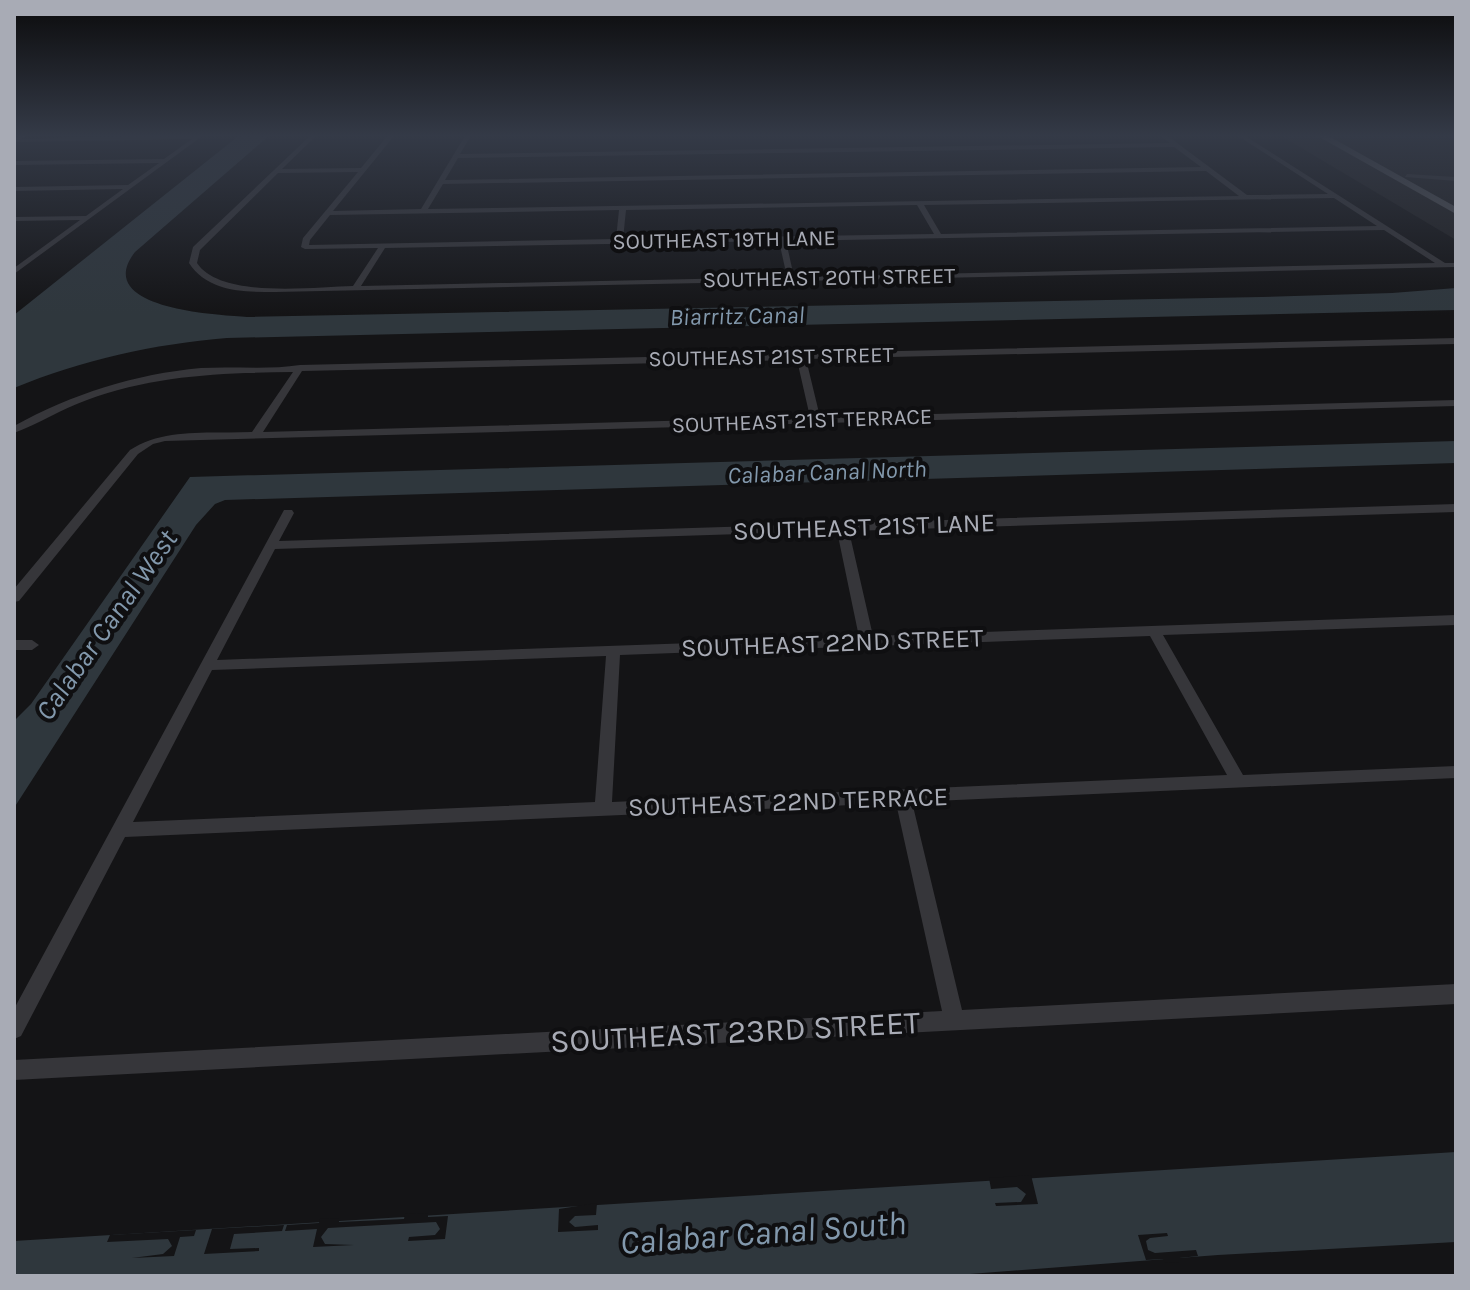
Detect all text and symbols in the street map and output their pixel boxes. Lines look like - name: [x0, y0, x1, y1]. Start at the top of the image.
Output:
- street label: SOUTHEAST 19TH LANE: [612, 225, 836, 255]
- street label: SOUTHEAST 20TH STREET: [703, 263, 955, 293]
- water label: Biarritz Canal: [669, 301, 805, 331]
- street label: SOUTHEAST 21ST STREET: [648, 342, 894, 372]
- street label: SOUTHEAST 21ST TERRACE: [671, 403, 933, 439]
- water label: Calabar Canal North: [727, 455, 927, 489]
- street label: SOUTHEAST 21ST LANE: [732, 507, 996, 547]
- water label: Calabar Canal West: [28, 523, 184, 726]
- street label: SOUTHEAST 22ND STREET: [680, 622, 984, 664]
- street label: SOUTHEAST 22ND TERRACE: [627, 781, 949, 823]
- street label: SOUTHEAST 23RD STREET: [549, 1004, 921, 1060]
- water label: Calabar Canal South: [619, 1203, 907, 1263]

